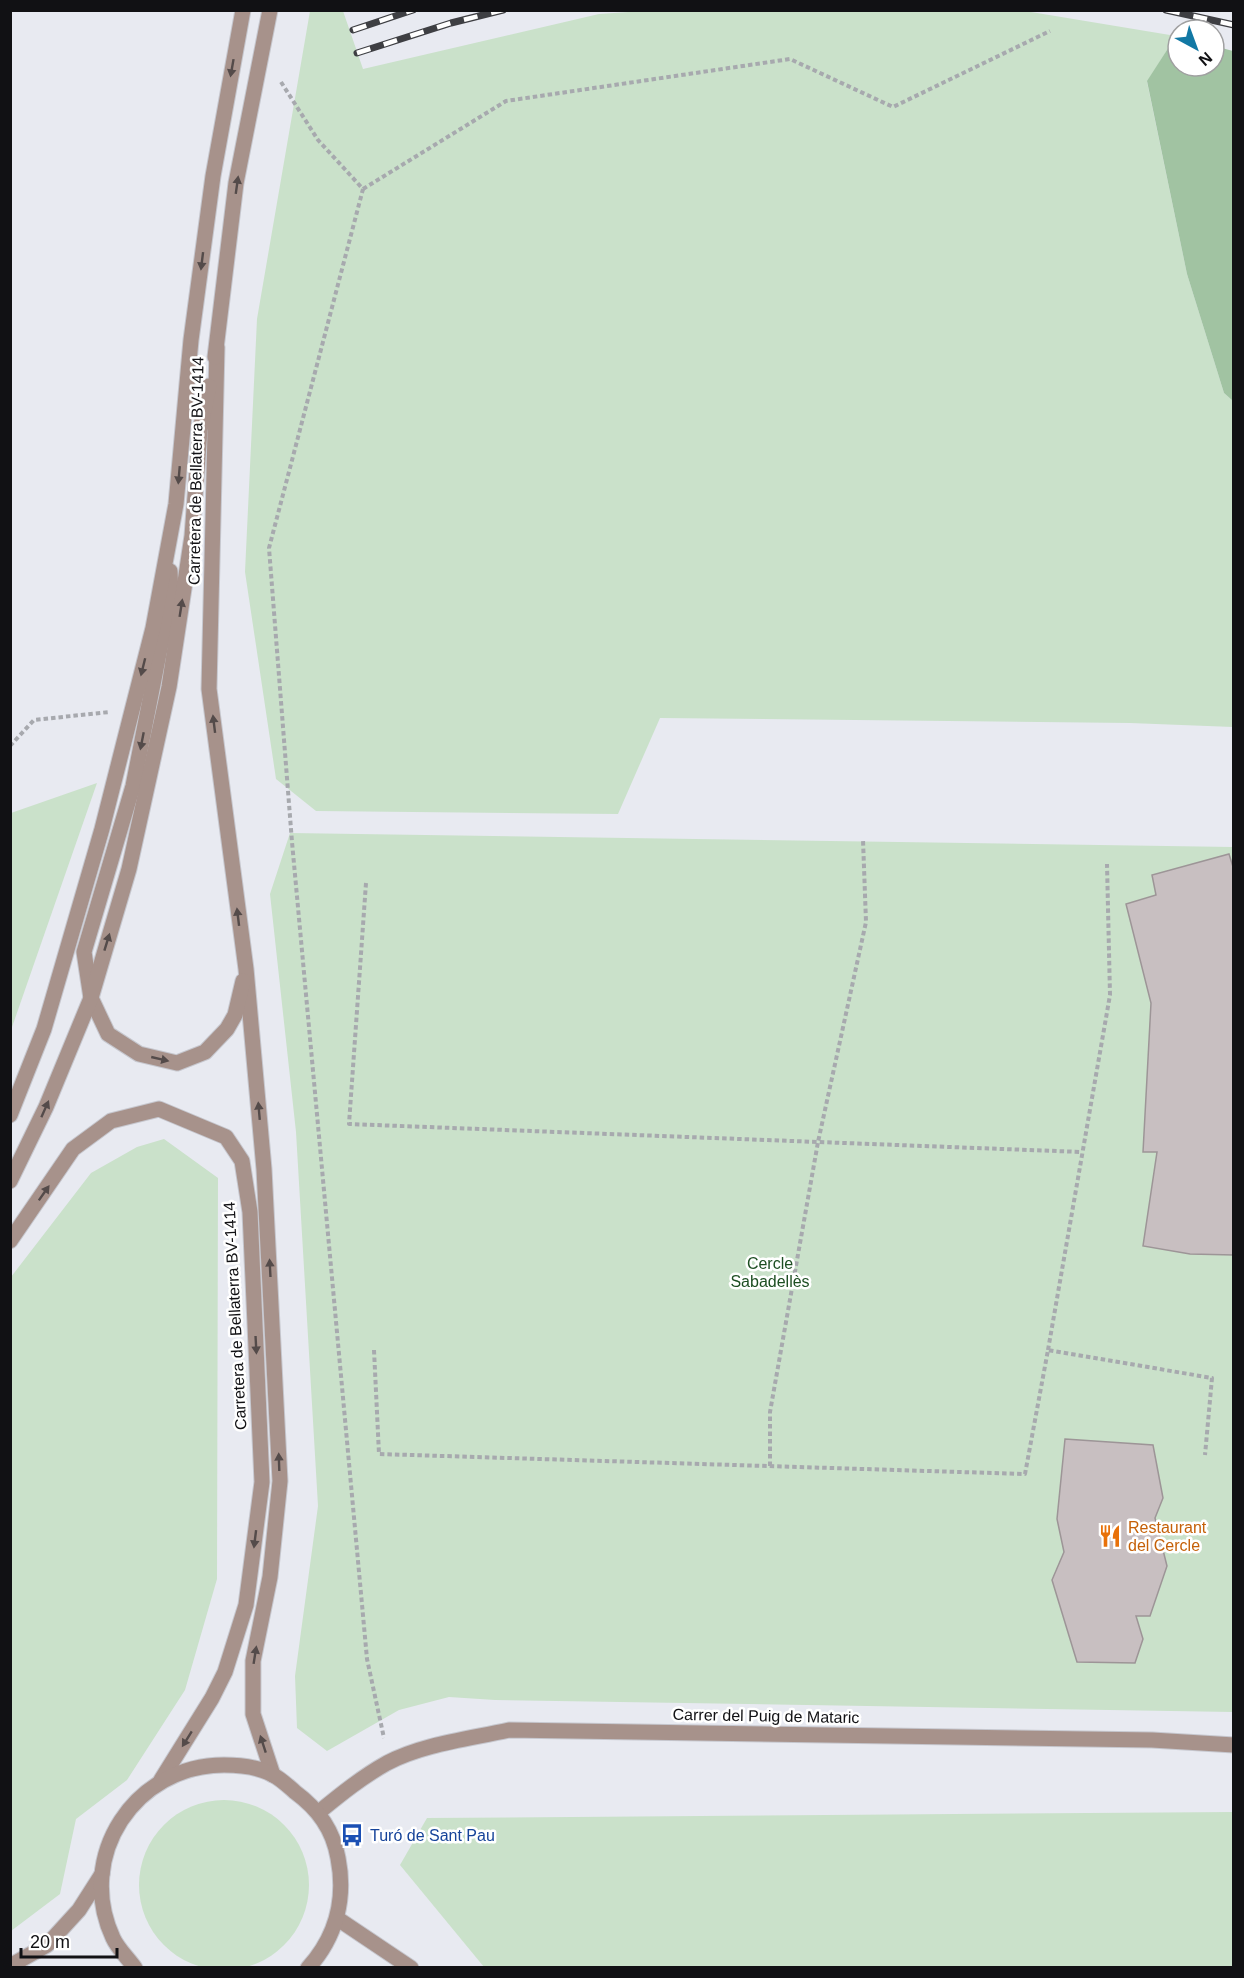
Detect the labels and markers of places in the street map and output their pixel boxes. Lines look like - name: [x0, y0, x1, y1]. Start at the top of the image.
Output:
- place label: Restaurant del Cercle: [1128, 1519, 1207, 1554]
- restaurant icon: Restaurant del Cercle: [1097, 1523, 1123, 1549]
- bus stop icon: Turó de Sant Pau: [339, 1822, 365, 1848]
- place label: Turó de Sant Pau: [370, 1827, 495, 1844]

